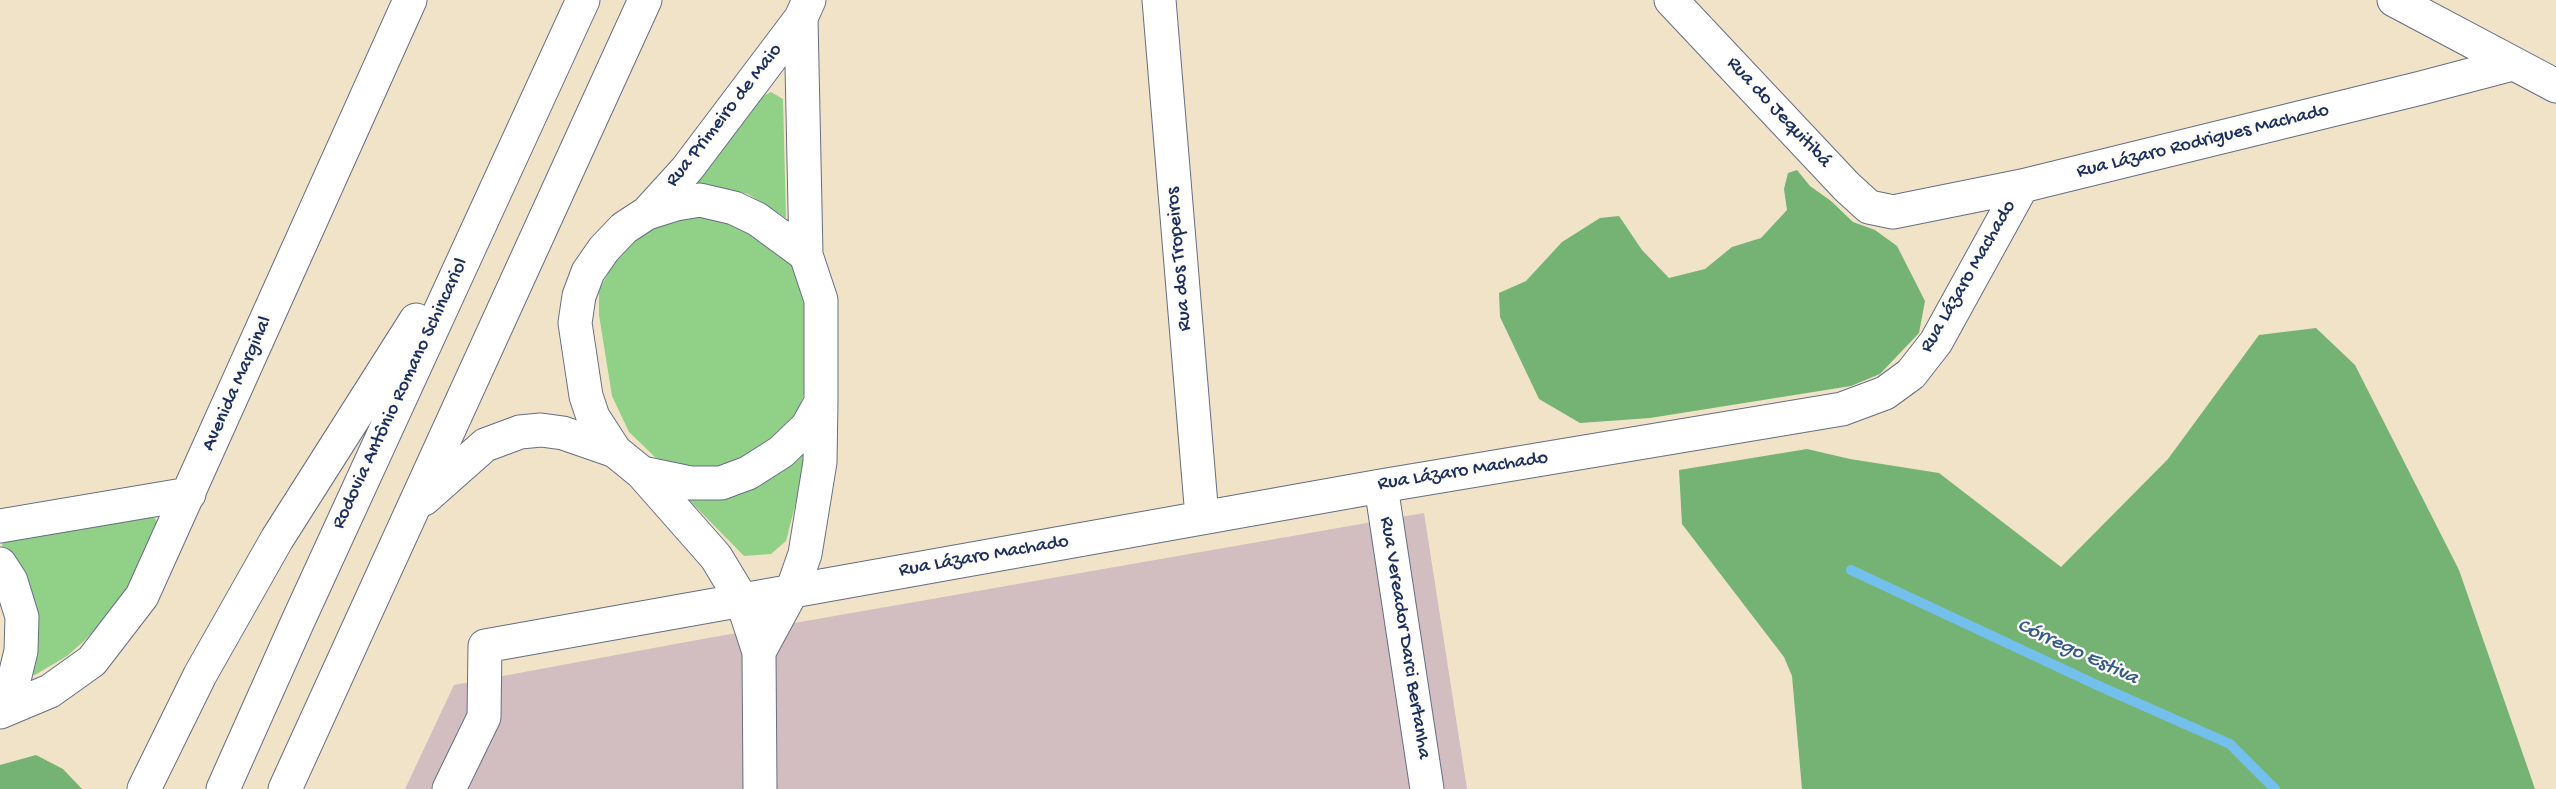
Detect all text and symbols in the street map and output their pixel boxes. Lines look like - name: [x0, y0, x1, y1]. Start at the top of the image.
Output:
- street label: Rua Primeiro de Maio: [661, 39, 789, 193]
- street label: Rua do Jequitibá: [1720, 52, 1836, 174]
- street label: Rua Lázaro Rodrigues Machado: [2074, 99, 2332, 185]
- street label: Rua dos Tropeiros: [1162, 186, 1198, 332]
- street label: Rua Lázaro Machado: [1916, 197, 2022, 357]
- street label: Rodovia Antônio Romano Schincariol: [328, 255, 474, 533]
- street label: Avenida Marginal: [198, 313, 278, 455]
- street label: Rua Lázaro Machado: [1376, 447, 1550, 497]
- street label: Rua Vereador Darci Bertanha: [1373, 515, 1435, 761]
- street label: Rua Lázaro Machado: [897, 530, 1071, 584]
- water label: Córrego Estiva: [2012, 614, 2142, 692]

